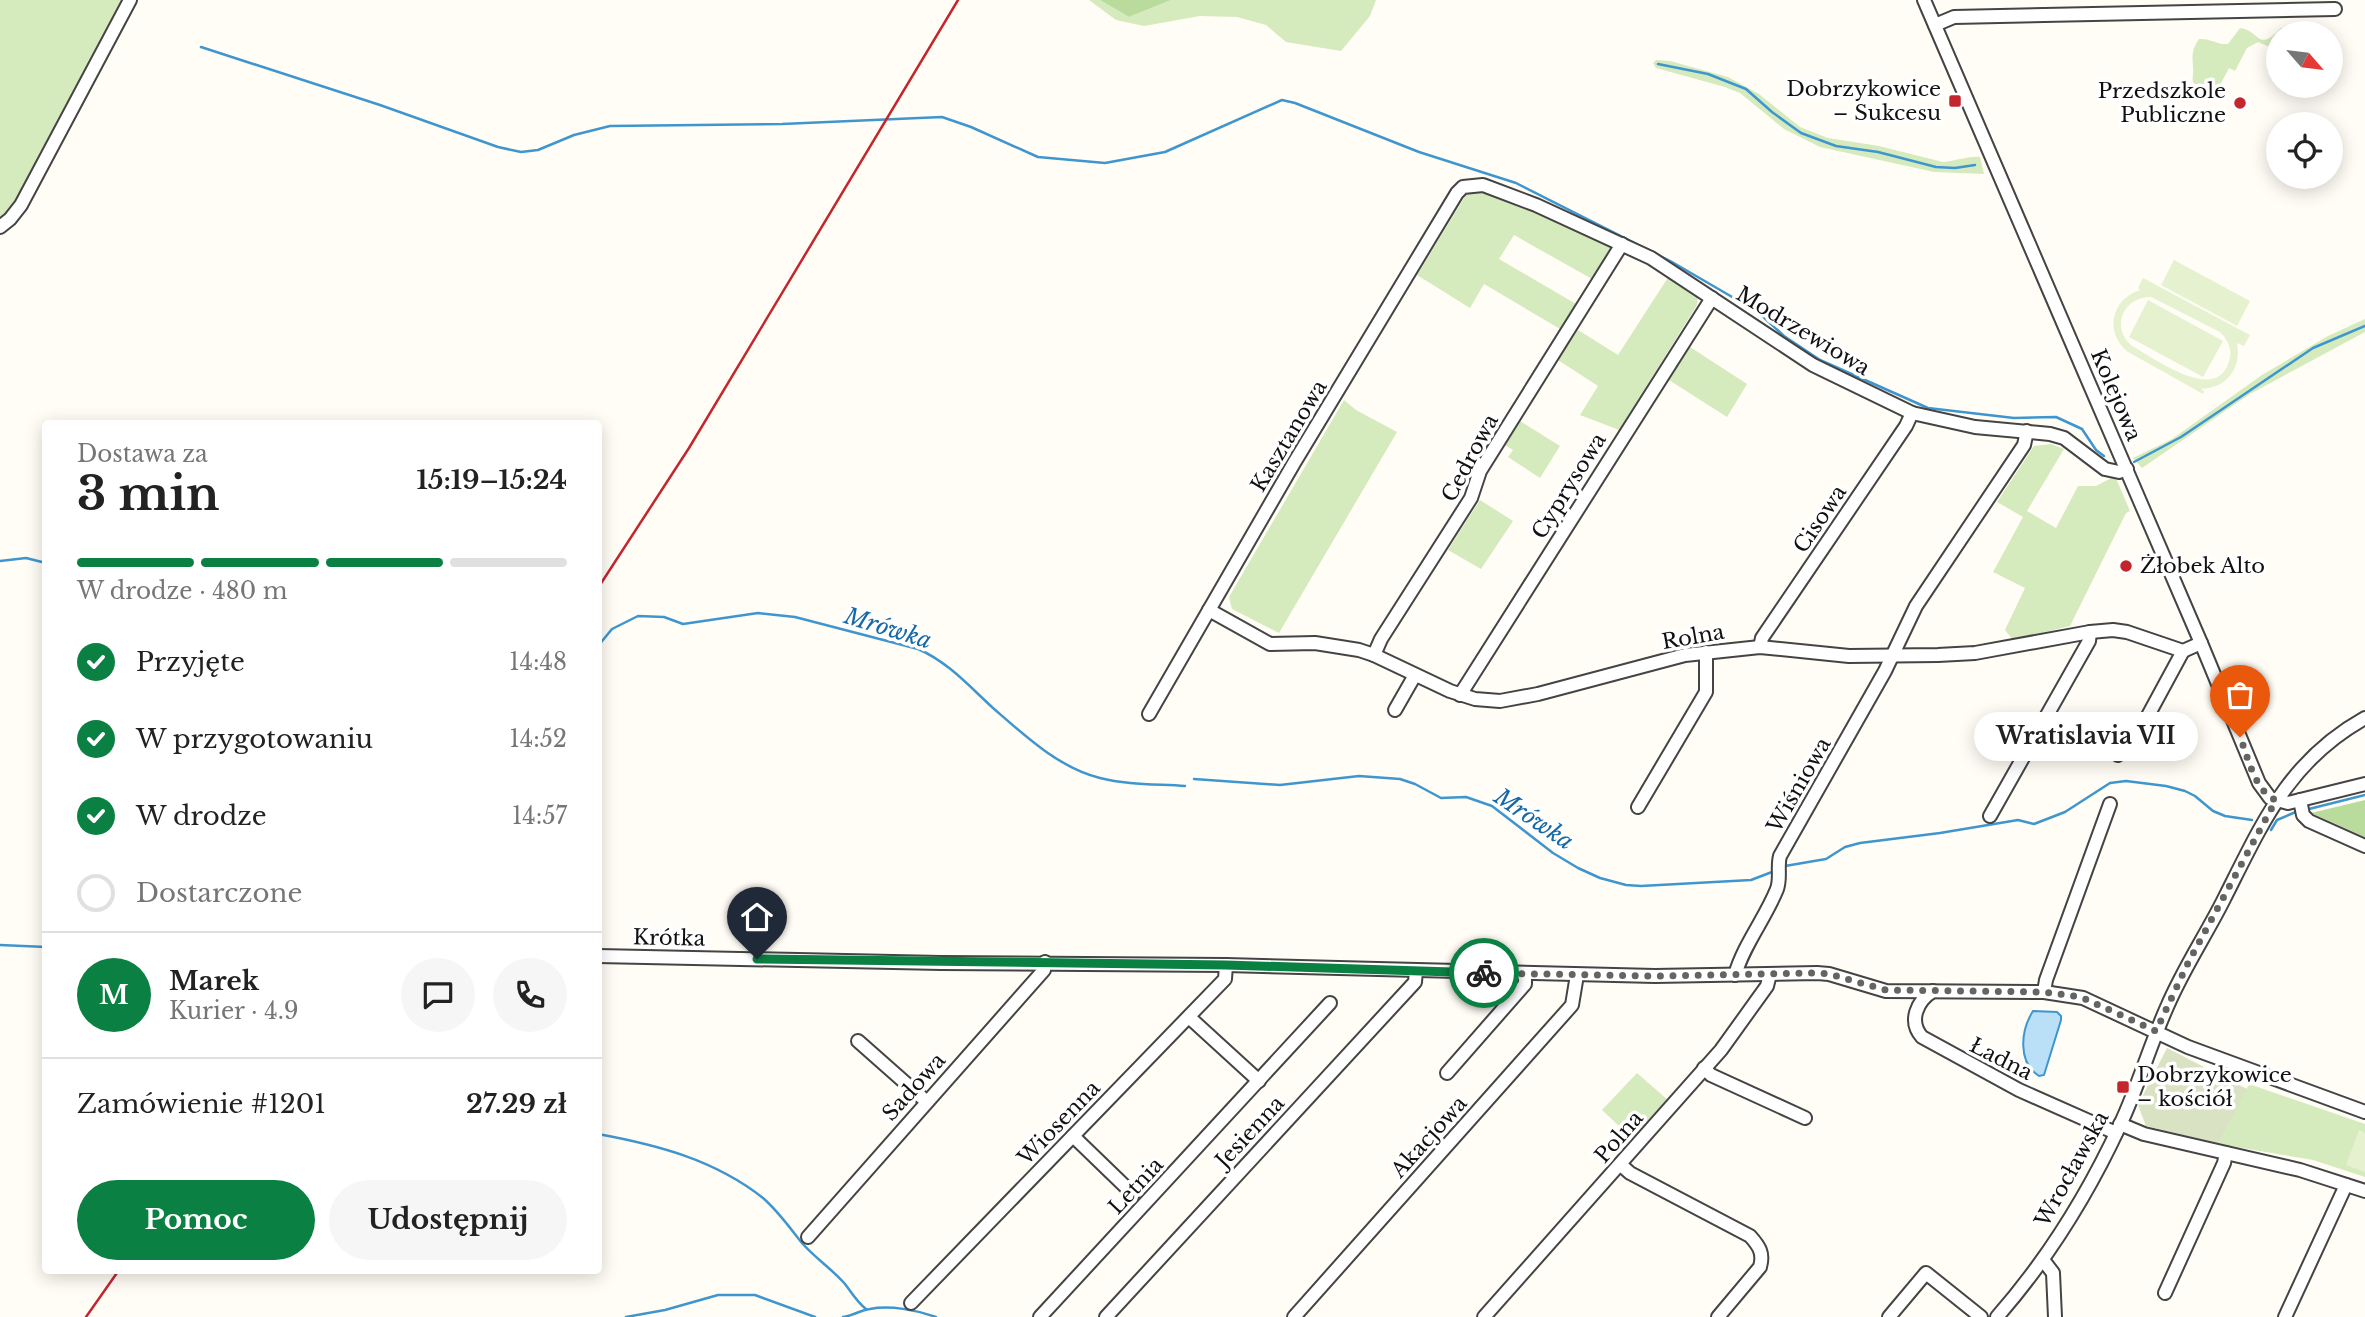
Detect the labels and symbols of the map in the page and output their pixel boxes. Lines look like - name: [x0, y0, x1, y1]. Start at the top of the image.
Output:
- north arrow: [2266, 21, 2343, 98]
- place label: Dobrzykowice – Sukcesu: [1786, 76, 1941, 126]
- place label: Przedszkole Publiczne: [2098, 78, 2226, 128]
- marker: Dobrzykowice – Sukcesu: [1947, 93, 1963, 109]
- marker: Przedszkole Publiczne: [2232, 95, 2248, 111]
- street label: Modrzewiowa: [1731, 281, 1875, 381]
- street label: Kolejowa: [2085, 345, 2147, 445]
- street label: Kasztanowa: [1245, 375, 1333, 497]
- street label: Cedrowa: [1436, 409, 1504, 506]
- street label: Cyprysowa: [1526, 428, 1612, 544]
- street label: Cisowa: [1788, 480, 1852, 558]
- place label: Żłobek Alto: [2140, 553, 2265, 579]
- marker: Żłobek Alto: [2118, 558, 2134, 574]
- water label: Mrówka: [840, 601, 935, 654]
- street label: Rolna: [1660, 619, 1727, 655]
- pin: [2210, 665, 2270, 737]
- callout: Wratislavia VII: [1974, 712, 2198, 762]
- street label: Wiśniowa: [1761, 733, 1837, 838]
- water label: Mrówka: [1488, 782, 1579, 856]
- pin: [727, 887, 787, 959]
- street label: Krótka: [633, 924, 706, 952]
- courier: [1449, 938, 1519, 1008]
- street label: Ładna: [1965, 1032, 2037, 1086]
- street label: Sadowa: [877, 1048, 951, 1126]
- place label: Dobrzykowice – kościół: [2137, 1062, 2292, 1112]
- street label: Wiosenna: [1012, 1075, 1106, 1171]
- marker: Dobrzykowice – kościół: [2115, 1079, 2131, 1095]
- street label: Jesienna: [1208, 1090, 1290, 1176]
- street label: Akacjowa: [1385, 1090, 1473, 1184]
- street label: Polna: [1589, 1105, 1649, 1168]
- street label: Wrocławska: [2029, 1106, 2115, 1232]
- street label: Letnia: [1103, 1152, 1169, 1220]

